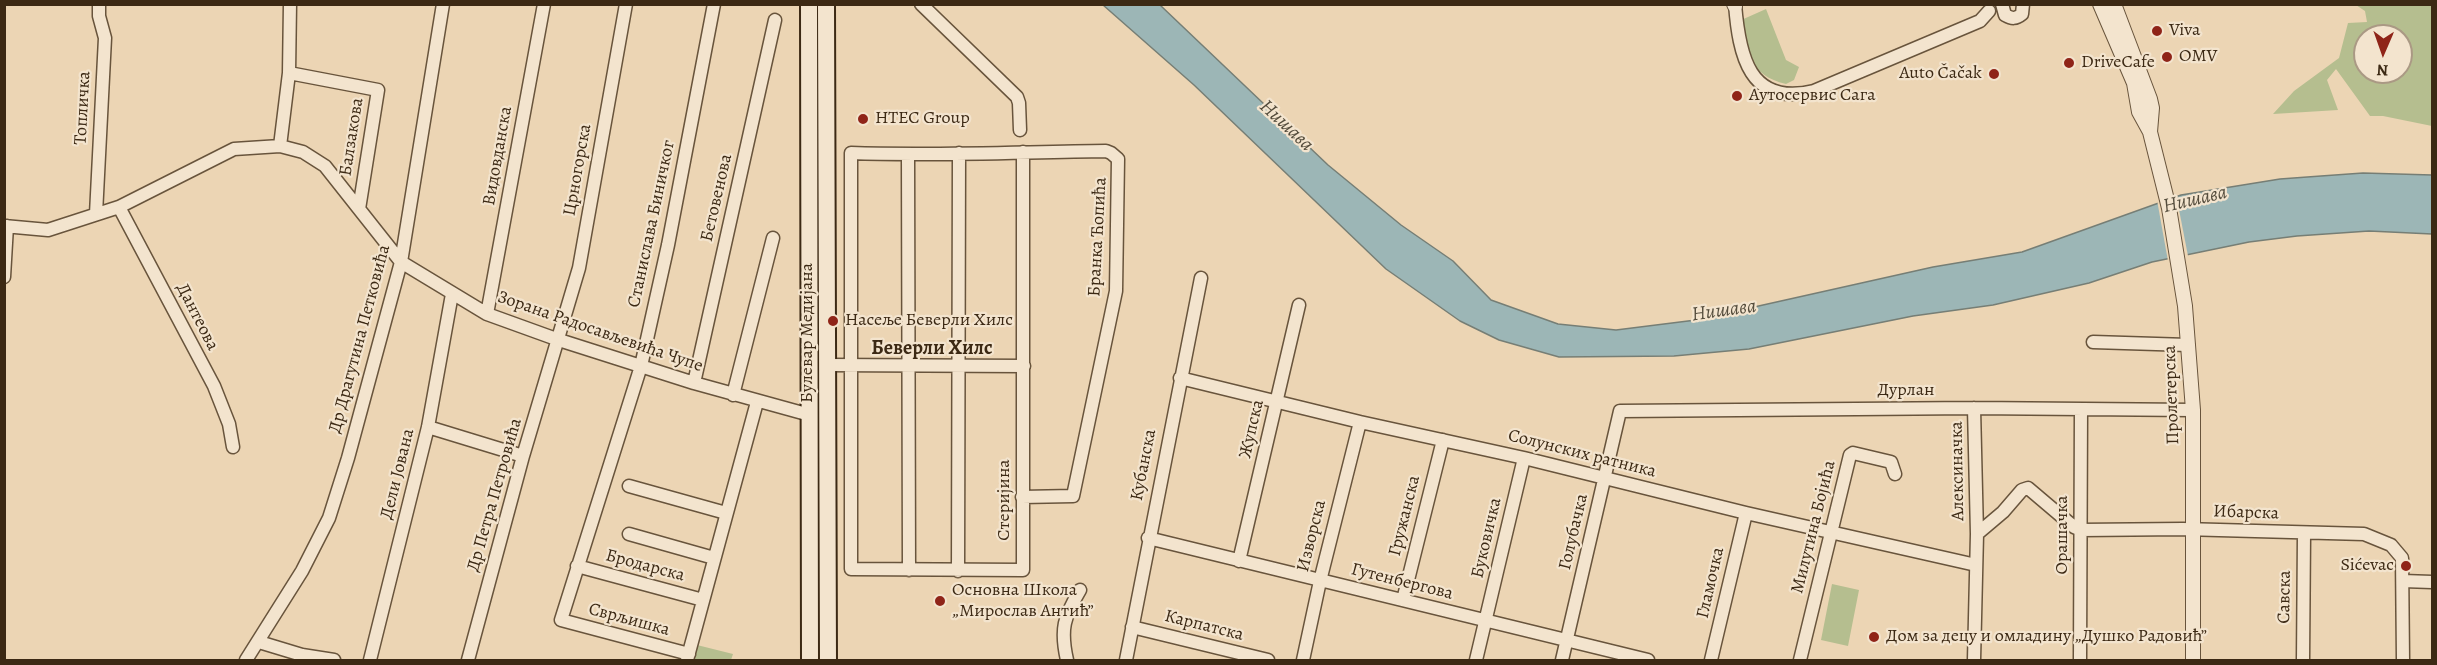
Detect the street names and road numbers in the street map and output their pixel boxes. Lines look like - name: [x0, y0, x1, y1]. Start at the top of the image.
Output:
- street label: Топличка: [70, 71, 96, 145]
- street label: Балзакова: [335, 96, 369, 178]
- street label: Видовданска: [479, 105, 517, 207]
- street label: Црногорска: [559, 122, 597, 218]
- street label: Станислава Биничког: [624, 138, 680, 310]
- street label: Бетовенова: [696, 152, 738, 244]
- street label: Бранка Ћопића: [1084, 177, 1112, 297]
- street label: Др Драгутина Петковића: [324, 242, 396, 436]
- street label: Булевар Медијана: [797, 263, 819, 403]
- street label: Дантеова: [171, 280, 223, 354]
- street label: Зорана Радосављевића Чупе: [494, 287, 706, 377]
- street label: Пролетерска: [2159, 345, 2185, 445]
- street label: Дурлан: [1878, 380, 1934, 402]
- street label: Жупска: [1235, 398, 1269, 460]
- street label: Др Петра Петровића: [463, 416, 527, 574]
- street label: Алексиначка: [1946, 421, 1970, 521]
- street label: Солунских ратника: [1506, 425, 1658, 483]
- street label: Дели Јована: [376, 426, 420, 522]
- street label: Кубанска: [1126, 427, 1162, 503]
- street label: Милутина Бојића: [1787, 458, 1841, 596]
- street label: Стеријина: [994, 459, 1016, 541]
- street label: Гружанска: [1385, 473, 1425, 559]
- street label: Голубачка: [1555, 492, 1593, 572]
- street label: Орашачка: [2052, 495, 2074, 575]
- street label: Буковичка: [1467, 496, 1507, 580]
- street label: Изворска: [1293, 498, 1331, 574]
- street label: Ибарска: [2213, 501, 2279, 525]
- street label: Бродарска: [603, 545, 687, 587]
- street label: Гламочка: [1692, 545, 1730, 621]
- street label: Гутенбергова: [1349, 559, 1455, 605]
- street label: Савска: [2274, 570, 2296, 624]
- street label: Сврљишка: [586, 599, 672, 641]
- street label: Карпатска: [1162, 606, 1246, 646]

